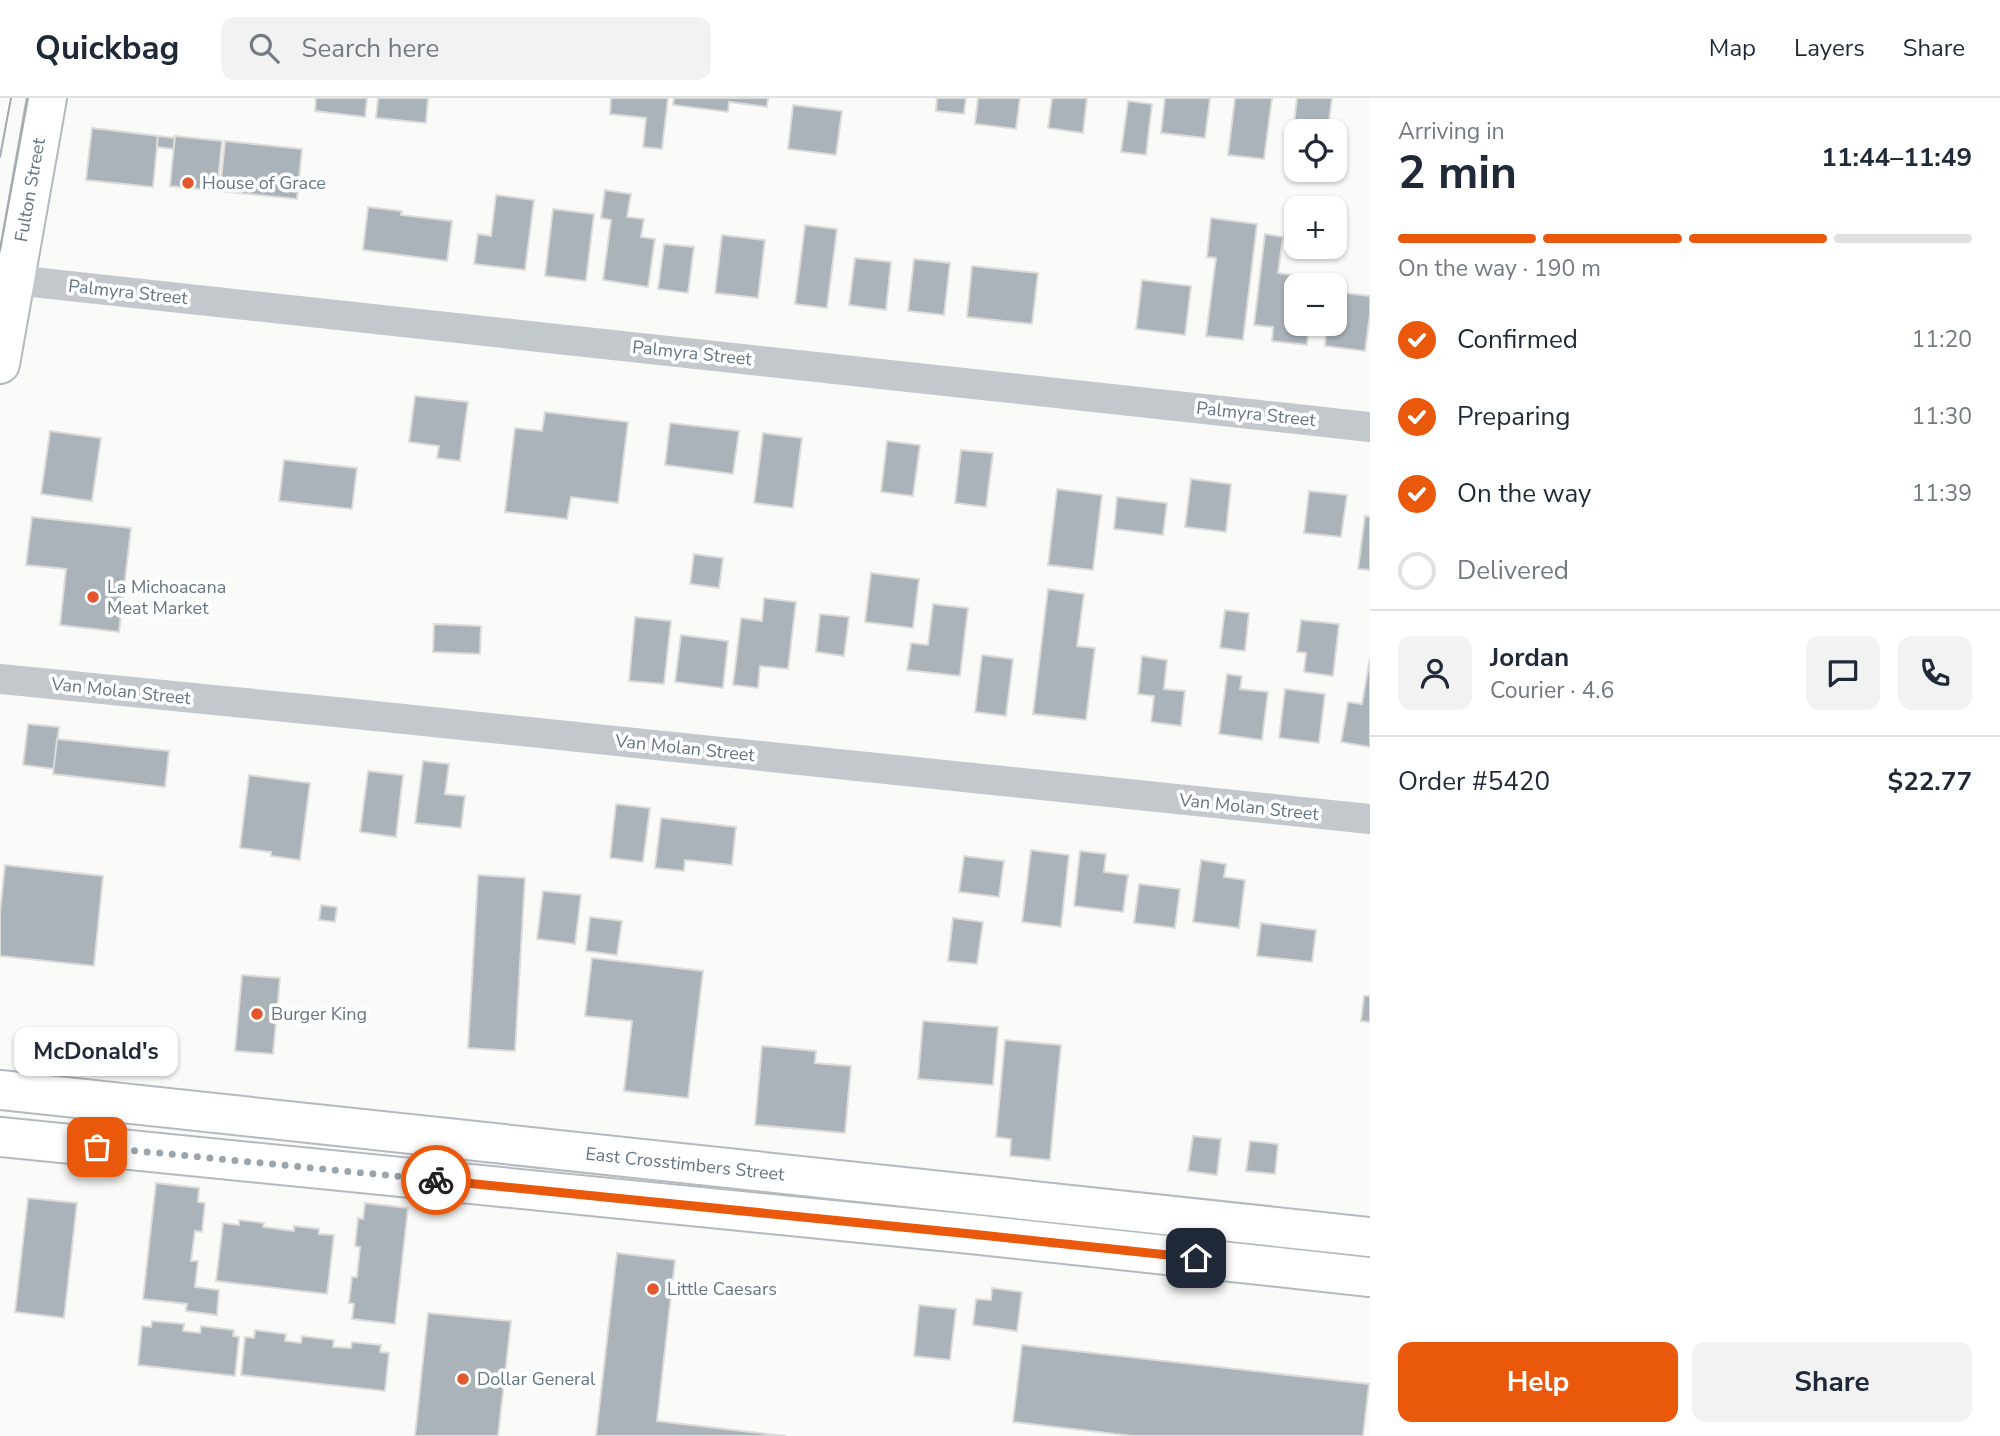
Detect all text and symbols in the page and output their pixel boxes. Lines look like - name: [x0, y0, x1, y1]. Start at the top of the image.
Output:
- search box: [221, 17, 711, 80]
- text: Quickbag: [35, 26, 179, 71]
- icon: search: [245, 29, 283, 67]
- text: Search here: [301, 31, 439, 66]
- text: Map: [1709, 32, 1756, 64]
- text: Layers: [1794, 32, 1865, 64]
- text: Share: [1903, 32, 1965, 64]
- text: Arriving in: [1398, 116, 1505, 147]
- map controls: [1284, 119, 1347, 336]
- button: locate: [1284, 119, 1347, 182]
- street label: Fulton Street: [9, 135, 51, 244]
- text: 11:44–11:49: [1821, 140, 1972, 175]
- text: 2 min: [1398, 141, 1517, 204]
- place label: House of Grace: [202, 171, 326, 195]
- marker: House of Grace: [180, 175, 196, 191]
- button: +: [1284, 196, 1347, 259]
- text: On the way · 190 m: [1398, 253, 1601, 284]
- button: −: [1284, 273, 1347, 336]
- street label: Palmyra Street: [67, 274, 190, 310]
- icon: check: [1398, 321, 1436, 359]
- text: Confirmed: [1457, 322, 1578, 357]
- text: 11:20: [1912, 324, 1972, 355]
- street label: Palmyra Street: [631, 335, 754, 371]
- street label: Palmyra Street: [1195, 396, 1318, 432]
- icon: check: [1398, 398, 1436, 436]
- text: Preparing: [1457, 399, 1570, 434]
- text: 11:30: [1912, 401, 1972, 432]
- icon: check: [1398, 475, 1436, 513]
- text: On the way: [1457, 476, 1591, 511]
- text: 11:39: [1912, 478, 1972, 509]
- text: Delivered: [1457, 553, 1569, 588]
- place label: La Michoacana Meat Market: [107, 575, 226, 620]
- marker: La Michoacana Meat Market: [85, 589, 101, 605]
- button: person: [1398, 636, 1472, 710]
- button: chat: [1806, 636, 1880, 710]
- button: phone: [1898, 636, 1972, 710]
- text: Jordan: [1490, 640, 1569, 675]
- street label: Van Molan Street: [49, 672, 193, 710]
- text: Courier · 4.6: [1490, 675, 1614, 706]
- street label: Van Molan Street: [613, 729, 757, 767]
- text: Order #5420: [1398, 764, 1550, 799]
- text: $22.77: [1888, 764, 1972, 799]
- street label: Van Molan Street: [1177, 788, 1321, 826]
- place label: Burger King: [271, 1002, 367, 1026]
- marker: Burger King: [249, 1006, 265, 1022]
- callout: McDonald's: [15, 1028, 179, 1077]
- text: McDonald's: [33, 1036, 159, 1067]
- pin: [67, 1117, 127, 1177]
- icon: bag: [78, 1128, 116, 1166]
- street label: East Crosstimbers Street: [584, 1142, 786, 1186]
- courier: [401, 1145, 471, 1215]
- icon: bike: [417, 1161, 455, 1199]
- pin: [1166, 1228, 1226, 1288]
- icon: home: [1177, 1239, 1215, 1277]
- place label: Little Caesars: [667, 1277, 777, 1301]
- marker: Little Caesars: [645, 1281, 661, 1297]
- button: Help: [1398, 1342, 1678, 1422]
- button: Share: [1692, 1342, 1972, 1422]
- place label: Dollar General: [477, 1367, 596, 1391]
- marker: Dollar General: [455, 1371, 471, 1387]

